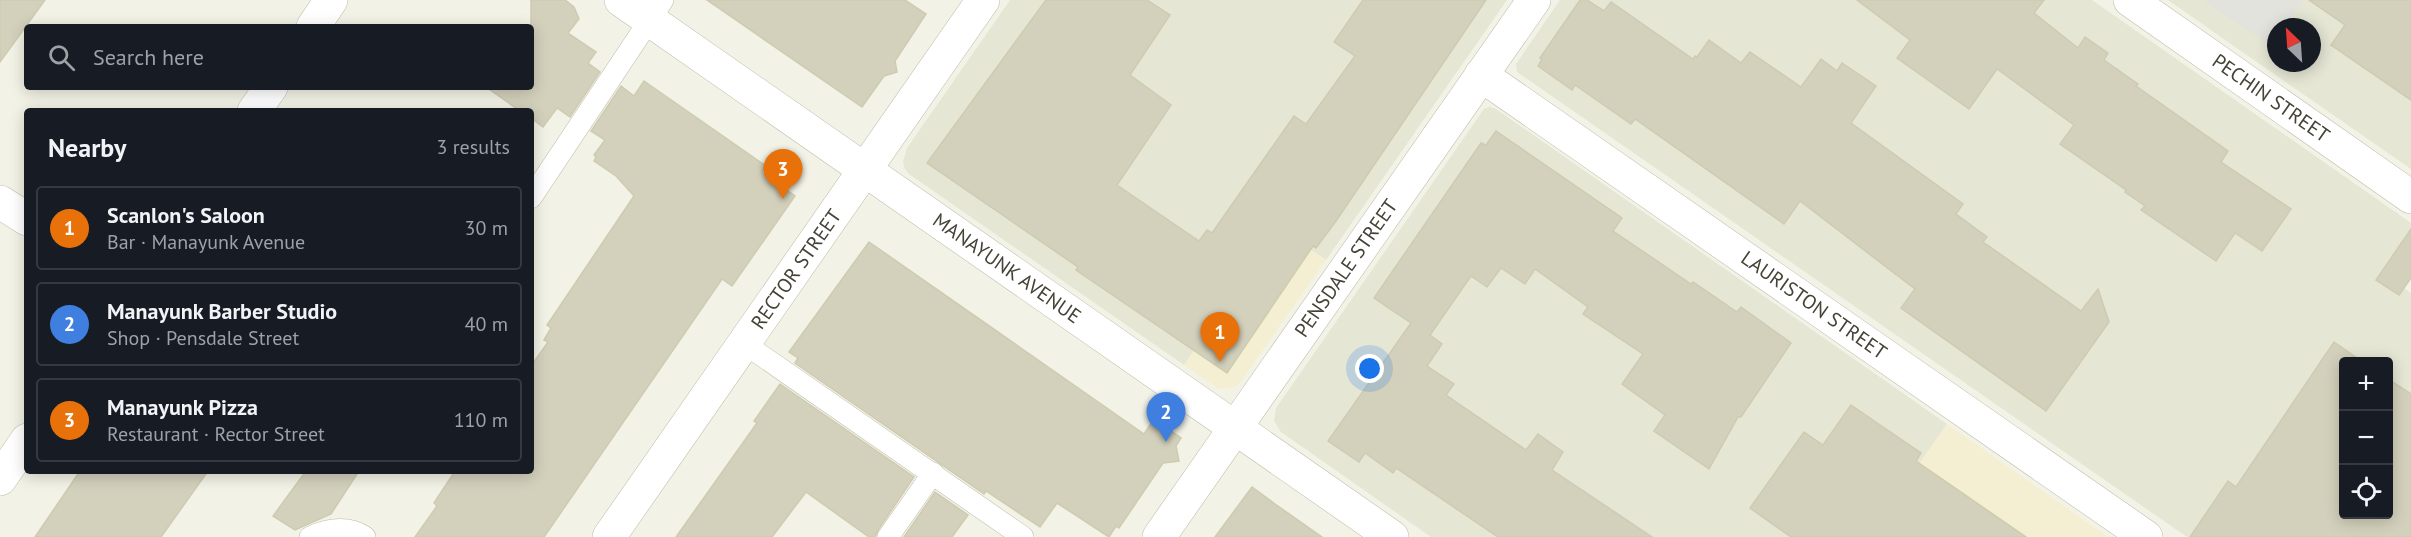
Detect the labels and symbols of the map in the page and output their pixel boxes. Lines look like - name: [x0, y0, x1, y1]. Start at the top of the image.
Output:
- north arrow: [2267, 18, 2321, 72]
- street label: PECHIN STREET: [2207, 48, 2335, 148]
- pin: 3: [764, 150, 802, 199]
- street label: PENSDALE STREET: [1289, 194, 1403, 342]
- street label: RECTOR STREET: [745, 204, 847, 334]
- street label: MANAYUNK AVENUE: [928, 207, 1086, 329]
- street label: LAURISTON STREET: [1736, 245, 1892, 365]
- pin: 1: [1200, 312, 1240, 362]
- your location: [1355, 354, 1384, 383]
- pin: 2: [1146, 392, 1186, 442]

